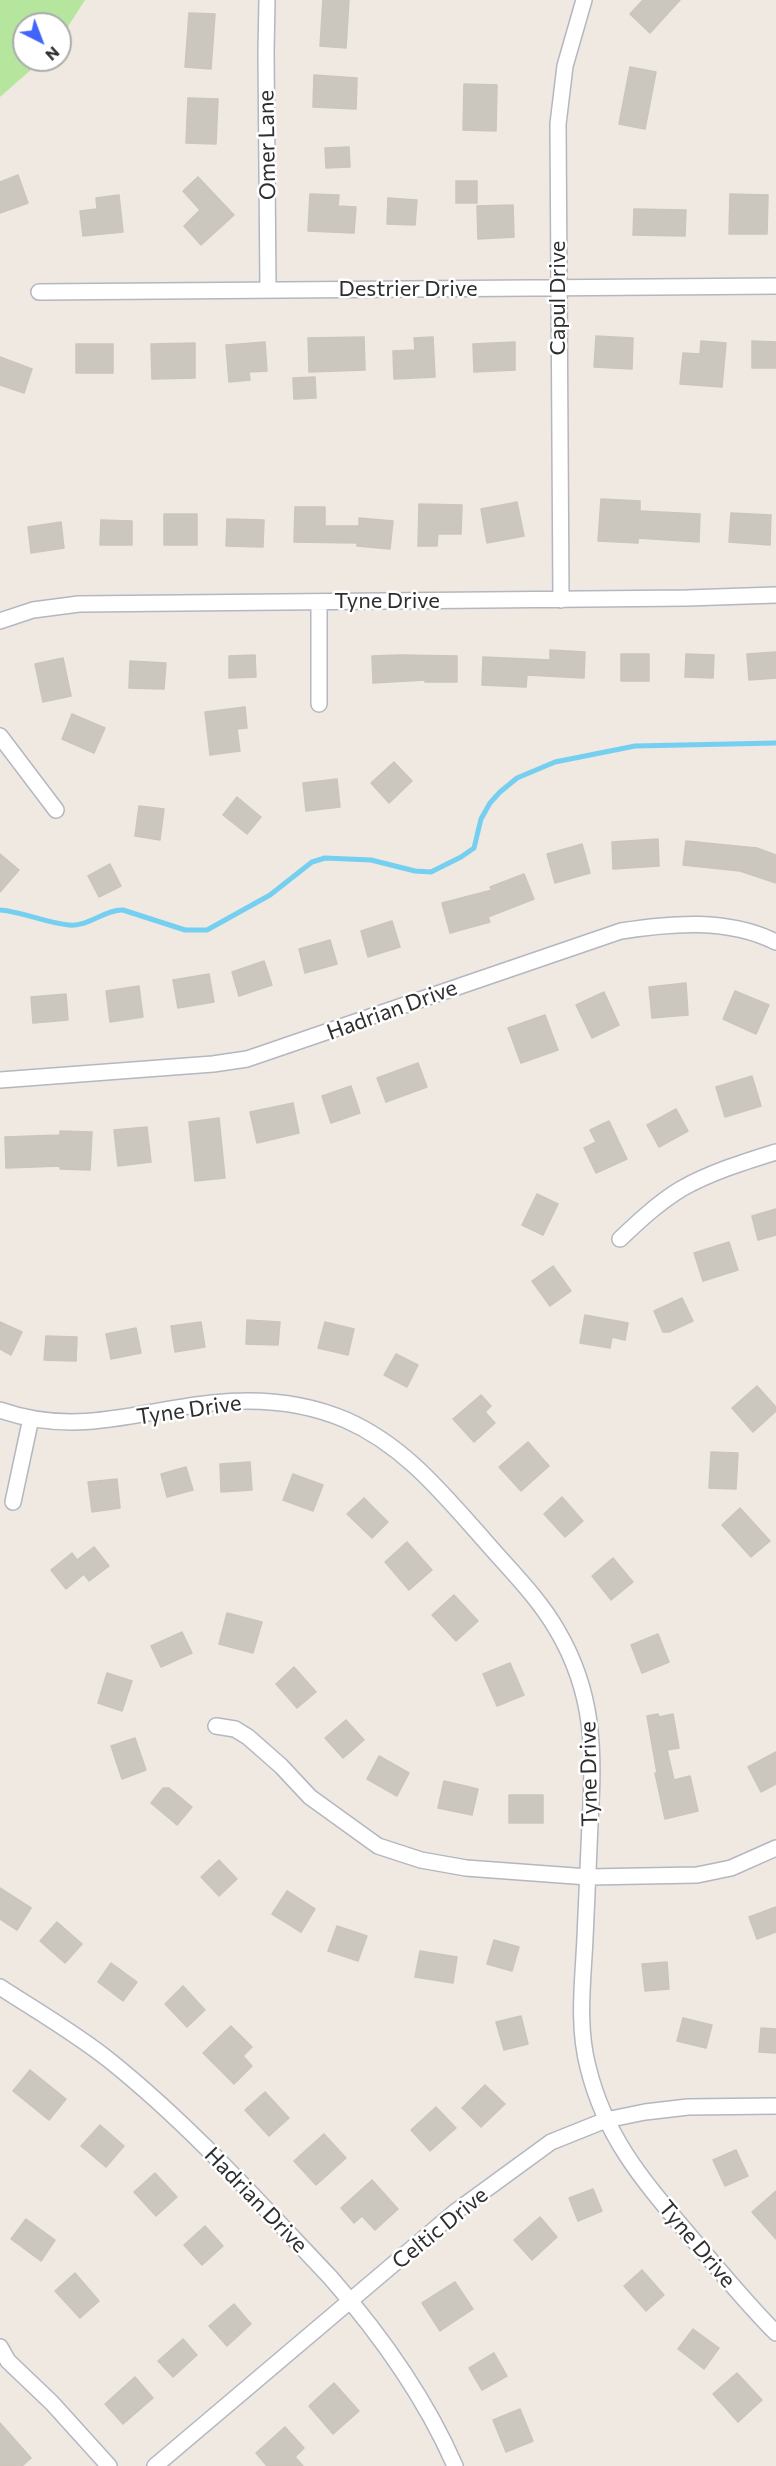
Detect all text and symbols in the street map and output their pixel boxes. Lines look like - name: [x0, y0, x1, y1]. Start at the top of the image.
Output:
- north arrow: [12, 12, 72, 72]
- text: N: [42, 43, 64, 65]
- street label: Omer Lane: [253, 90, 281, 200]
- street label: Capul Drive: [545, 241, 571, 355]
- street label: Destrier Drive: [339, 276, 477, 302]
- street label: Tyne Drive: [334, 588, 440, 614]
- street label: Hadrian Drive: [323, 974, 461, 1046]
- street label: Tyne Drive: [135, 1390, 243, 1430]
- street label: Tyne Drive: [575, 1721, 603, 1827]
- street label: Hadrian Drive: [199, 2142, 313, 2258]
- street label: Celtic Drive: [387, 2182, 493, 2274]
- street label: Tyne Drive: [653, 2195, 741, 2293]

